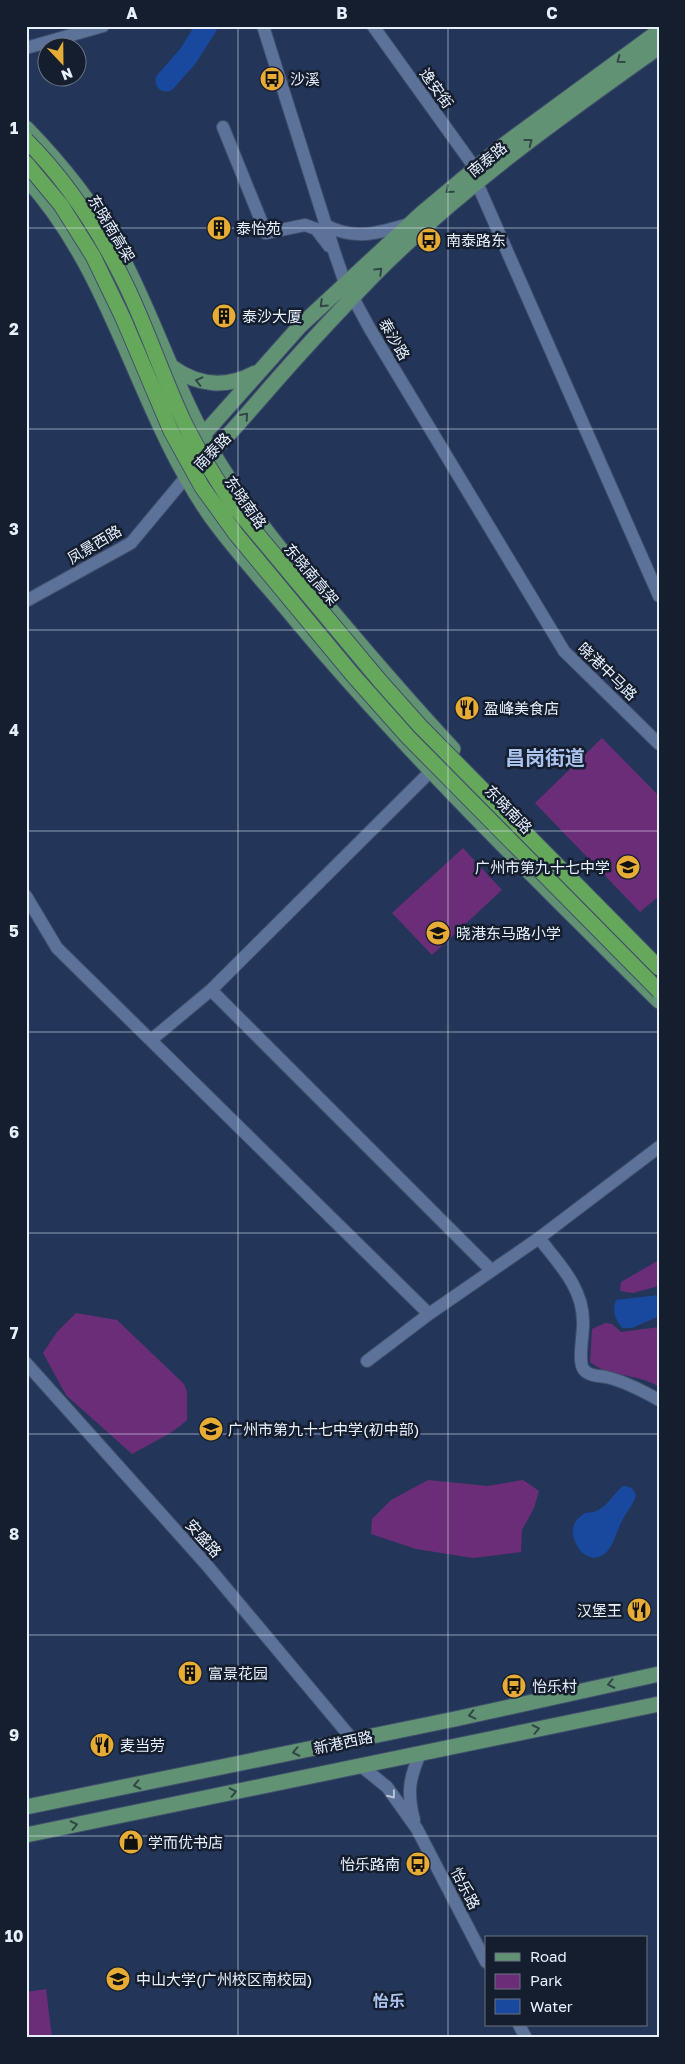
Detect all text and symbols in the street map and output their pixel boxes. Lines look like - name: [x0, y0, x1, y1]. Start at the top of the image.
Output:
- text: A: [126, 3, 138, 23]
- text: B: [336, 3, 348, 23]
- text: C: [546, 3, 558, 23]
- north arrow: [38, 38, 88, 88]
- one-way arrow: [616, 54, 625, 63]
- text: N: [59, 65, 75, 84]
- street label: 逸安街: [416, 65, 458, 111]
- bus stop icon: 沙溪: [259, 66, 285, 92]
- place label: 沙溪: [290, 70, 320, 88]
- text: 1: [10, 118, 18, 138]
- street label: 南泰路: [464, 138, 510, 180]
- one-way arrow: [523, 140, 532, 148]
- one-way arrow: [445, 184, 454, 193]
- street label: 东晓南高架: [85, 191, 139, 265]
- building icon: 泰怡苑: [206, 215, 232, 241]
- place label: 泰怡苑: [236, 219, 281, 237]
- bus stop icon: 南泰路东: [416, 227, 442, 253]
- place label: 南泰路东: [446, 231, 506, 249]
- one-way arrow: [373, 268, 382, 277]
- one-way arrow: [320, 298, 329, 307]
- building icon: 泰沙大厦: [211, 303, 237, 329]
- place label: 泰沙大厦: [242, 307, 302, 325]
- street label: 泰沙路: [376, 315, 414, 363]
- text: 2: [9, 319, 19, 339]
- one-way arrow: [195, 376, 203, 386]
- one-way arrow: [239, 413, 248, 422]
- street label: 南泰路: [190, 429, 234, 473]
- street label: 东晓南路: [221, 472, 271, 532]
- text: 3: [9, 519, 19, 539]
- street label: 凤景西路: [64, 521, 124, 567]
- street label: 东晓南高架: [281, 539, 343, 609]
- street label: 晓港中马路: [575, 638, 641, 704]
- restaurant icon: 盈峰美食店: [454, 695, 480, 721]
- place label: 盈峰美食店: [484, 699, 559, 717]
- text: 4: [9, 720, 19, 740]
- district label: 昌岗街道: [505, 745, 585, 769]
- street label: 东晓南路: [482, 781, 536, 837]
- school or university icon: 广州市第九十七中学: [615, 854, 641, 880]
- place label: 广州市第九十七中学: [475, 858, 610, 876]
- school or university icon: 晓港东马路小学: [425, 920, 451, 946]
- text: 5: [9, 921, 19, 941]
- place label: 晓港东马路小学: [456, 924, 561, 942]
- text: 6: [9, 1122, 19, 1142]
- text: 7: [10, 1323, 19, 1343]
- school or university icon: 广州市第九十七中学(初中部): [198, 1416, 224, 1442]
- place label: 广州市第九十七中学(初中部): [228, 1420, 419, 1438]
- street label: 安盛路: [182, 1515, 226, 1561]
- text: 8: [9, 1524, 19, 1544]
- restaurant icon: 汉堡王: [626, 1597, 652, 1623]
- place label: 汉堡王: [577, 1601, 622, 1619]
- building icon: 富景花园: [177, 1660, 203, 1686]
- place label: 富景花园: [208, 1664, 268, 1682]
- bus stop icon: 怡乐村: [501, 1673, 527, 1699]
- place label: 怡乐村: [532, 1677, 577, 1695]
- one-way arrow: [607, 1678, 616, 1689]
- one-way arrow: [468, 1709, 477, 1720]
- text: 9: [9, 1725, 19, 1745]
- one-way arrow: [531, 1725, 540, 1735]
- street label: 新港西路: [312, 1727, 374, 1757]
- restaurant icon: 麦当劳: [89, 1732, 115, 1758]
- place label: 麦当劳: [120, 1736, 165, 1754]
- one-way arrow: [291, 1746, 300, 1756]
- one-way arrow: [132, 1779, 141, 1790]
- one-way arrow: [229, 1787, 238, 1798]
- one-way arrow: [387, 1789, 395, 1798]
- one-way arrow: [70, 1821, 79, 1831]
- shop icon: 学而优书店: [118, 1829, 144, 1855]
- place label: 学而优书店: [148, 1833, 223, 1851]
- bus stop icon: 怡乐路南: [405, 1851, 431, 1877]
- place label: 怡乐路南: [340, 1855, 400, 1873]
- street label: 怡乐路: [448, 1864, 484, 1912]
- text: 10: [5, 1926, 23, 1946]
- legend: [485, 1936, 648, 2026]
- text: Road: [530, 1947, 567, 1965]
- school or university icon: 中山大学(广州校区南校园): [105, 1966, 131, 1992]
- place label: 中山大学(广州校区南校园): [136, 1970, 312, 1988]
- text: Park: [530, 1971, 563, 1989]
- district label: 怡乐: [373, 1991, 405, 2011]
- text: Water: [530, 1997, 573, 2015]

